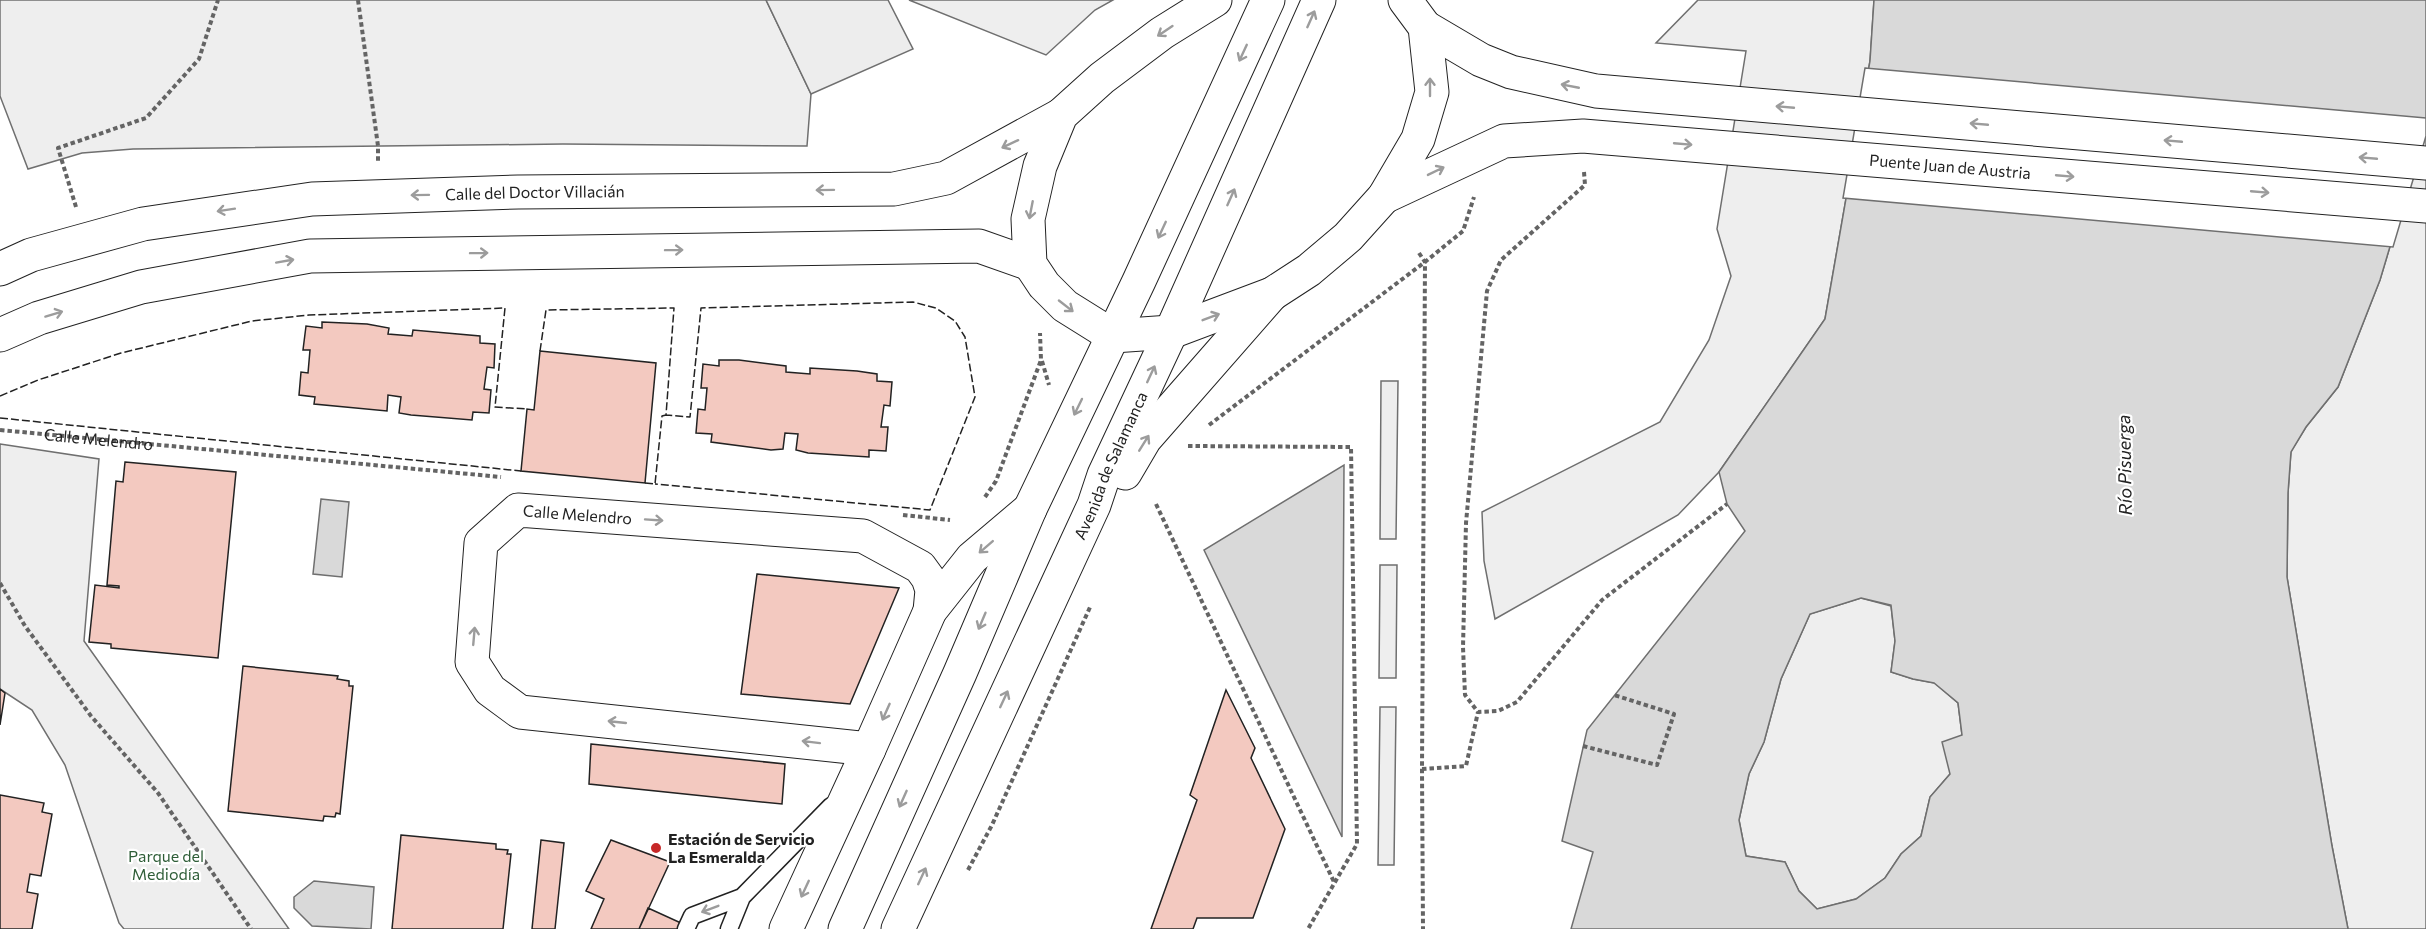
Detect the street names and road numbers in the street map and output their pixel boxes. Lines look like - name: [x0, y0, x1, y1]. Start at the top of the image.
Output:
- street label: Puente Juan de Austria: [1869, 150, 2032, 182]
- street label: Calle del Doctor Villacián: [445, 181, 625, 203]
- street label: Avenida de Salamanca: [1069, 388, 1151, 542]
- street label: Calle Melendro: [43, 424, 154, 453]
- street label: Calle Melendro: [522, 500, 633, 528]

